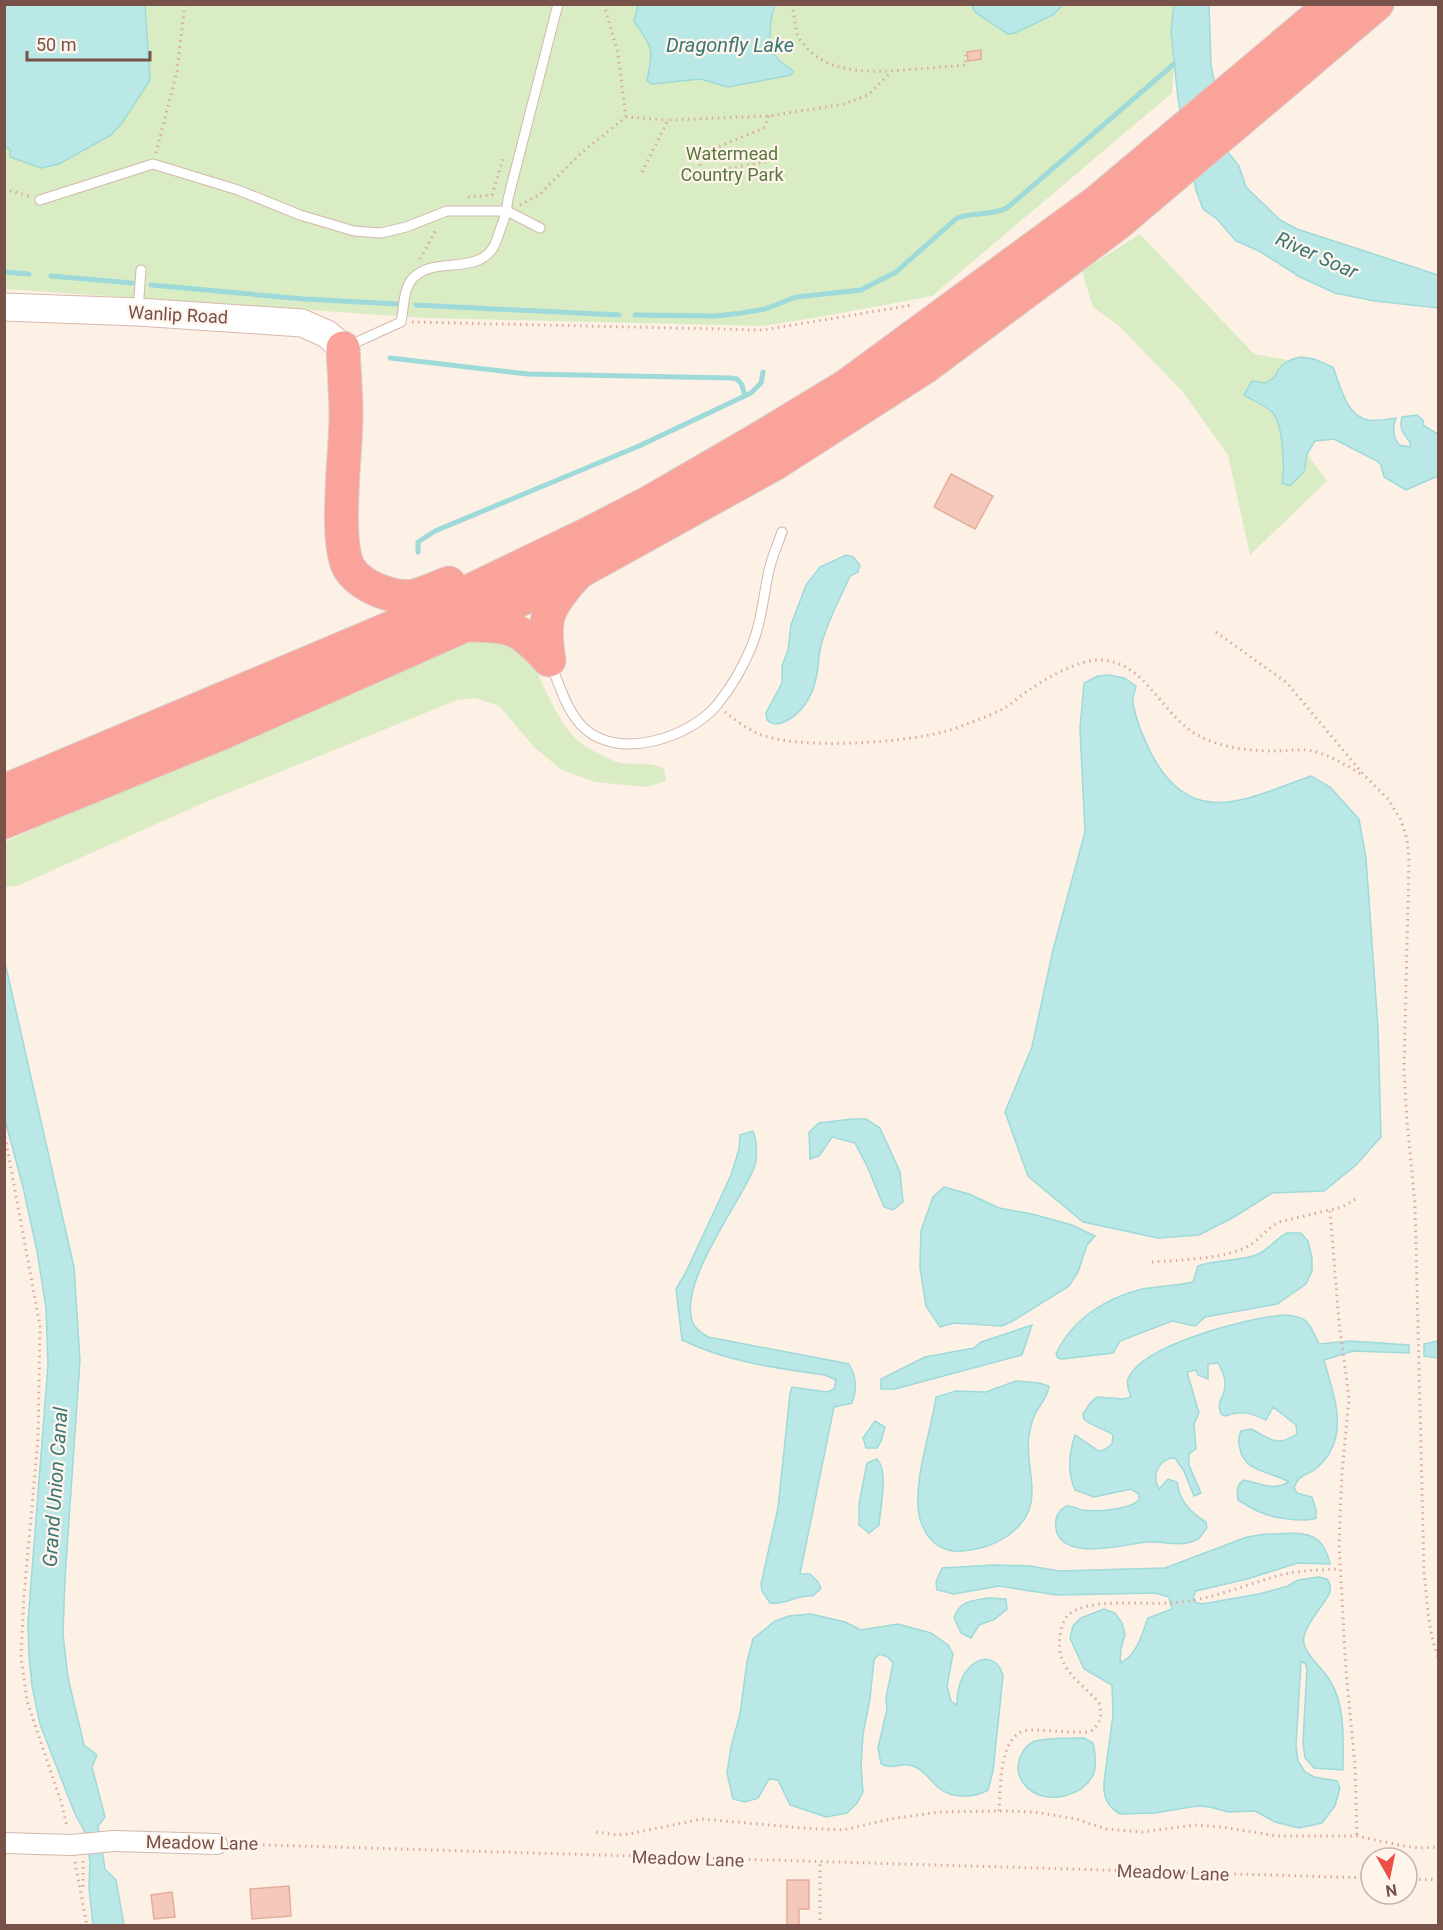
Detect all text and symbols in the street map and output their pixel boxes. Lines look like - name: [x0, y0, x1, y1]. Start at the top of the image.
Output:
- scale bar: [27, 24, 150, 62]
- water label: Dragonfly Lake: [666, 33, 794, 57]
- text: 50 m: [36, 34, 76, 55]
- park label: Watermead Country Park: [680, 143, 784, 185]
- water label: River Soar: [1272, 226, 1363, 284]
- street label: Wanlip Road: [128, 301, 229, 328]
- water label: Grand Union Canal: [37, 1406, 73, 1568]
- street label: Meadow Lane: [146, 1831, 258, 1854]
- street label: Meadow Lane: [631, 1846, 745, 1871]
- north arrow: [1359, 1846, 1419, 1906]
- street label: Meadow Lane: [1116, 1860, 1230, 1885]
- text: N: [1384, 1880, 1398, 1901]

